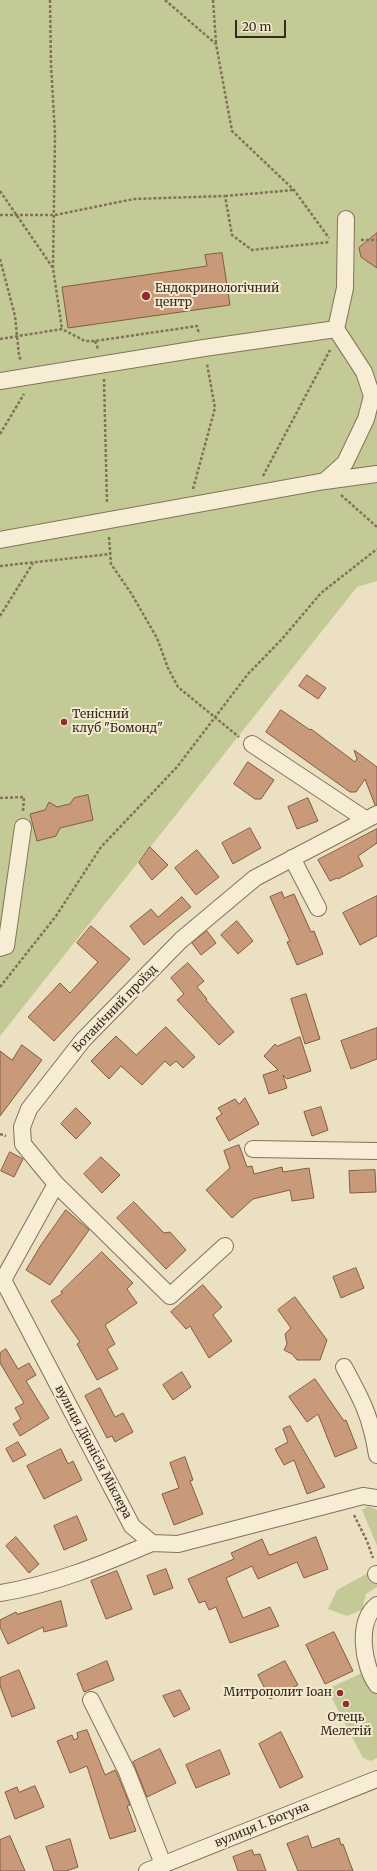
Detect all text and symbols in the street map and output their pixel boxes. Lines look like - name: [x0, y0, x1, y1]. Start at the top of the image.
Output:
- scale bar: [237, 12, 288, 38]
- text: 20 m: [242, 19, 271, 34]
- place label: Ендокринологічний центр: [155, 282, 279, 310]
- marker: Ендокринологічний центр: [140, 290, 152, 302]
- place label: Тенісний клуб "Бомонд": [72, 708, 163, 736]
- marker: Тенісний клуб "Бомонд": [59, 717, 69, 727]
- street label: Ботанічний проїзд: [70, 962, 160, 1056]
- street label: вулиця Діонісія Міклера: [52, 1383, 134, 1521]
- place label: Митрополит Іоан: [224, 1686, 332, 1700]
- marker: Митрополит Іоан: [335, 1688, 345, 1698]
- marker: Отець Мелетій: [341, 1699, 351, 1709]
- place label: Отець Мелетій: [320, 1711, 372, 1739]
- street label: вулиця І. Богуна: [213, 1799, 311, 1851]

